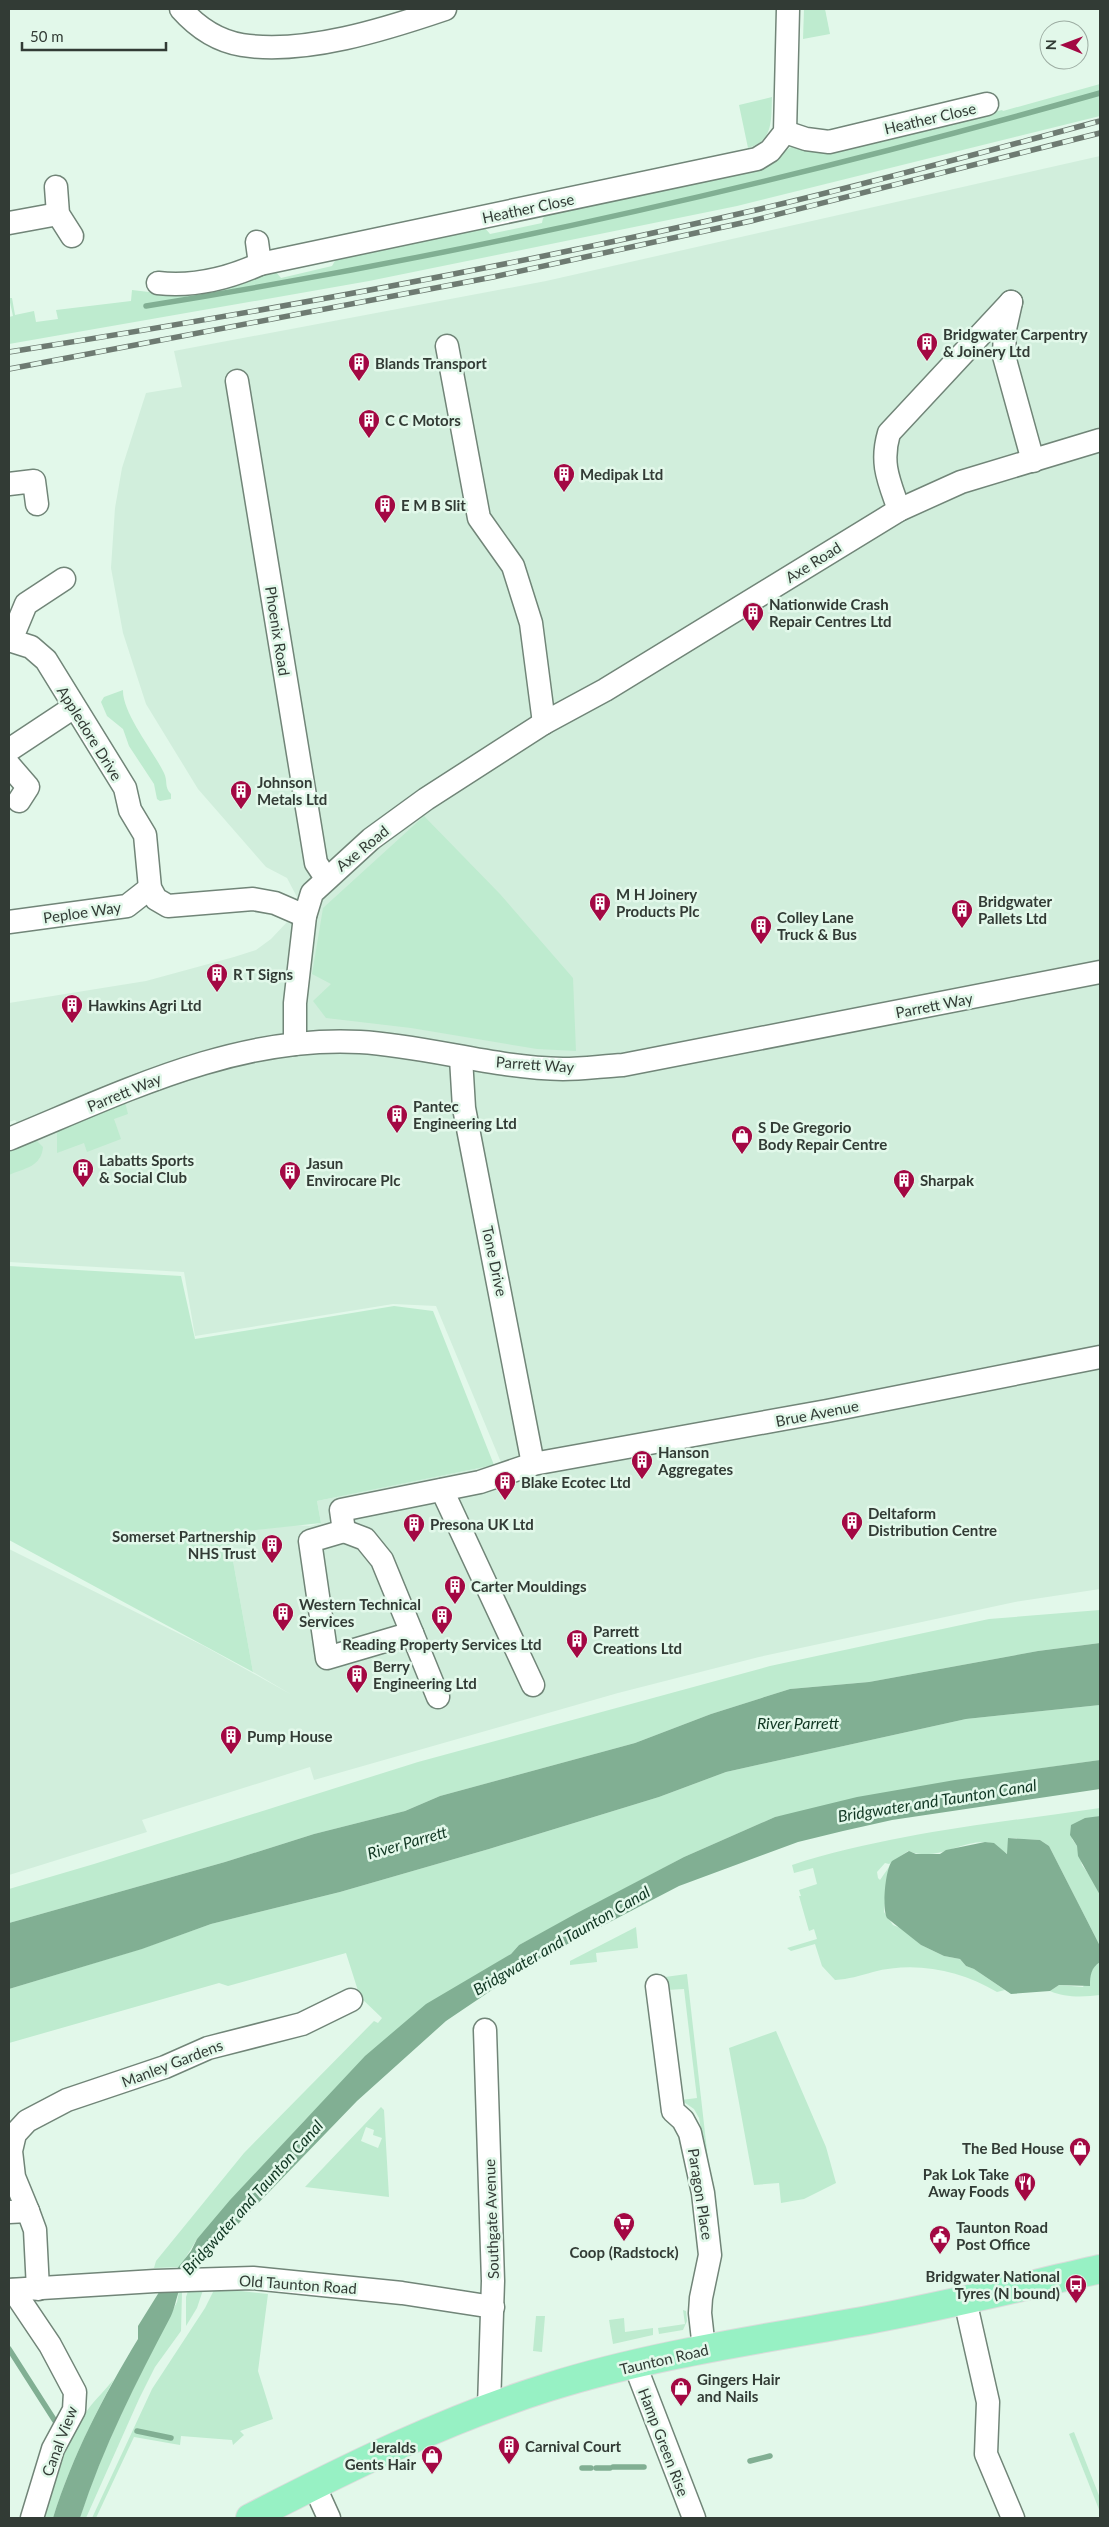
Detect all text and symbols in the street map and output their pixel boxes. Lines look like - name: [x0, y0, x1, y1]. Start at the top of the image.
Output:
- scale bar: [22, 20, 166, 52]
- north arrow: [1039, 20, 1089, 70]
- text: 50 m: [30, 27, 64, 45]
- text: N: [1042, 39, 1059, 50]
- street label: Heather Close: [882, 99, 978, 137]
- street label: Heather Close: [480, 189, 576, 227]
- place label: Bridgwater Carpentry & Joinery Ltd: [943, 325, 1088, 360]
- building icon: Bridgwater Carpentry & Joinery Ltd: [915, 331, 939, 362]
- building icon: Blands Transport: [347, 351, 371, 382]
- place label: Blands Transport: [375, 354, 487, 372]
- building icon: C C Motors: [357, 408, 381, 439]
- place label: C C Motors: [385, 411, 461, 429]
- building icon: Medipak Ltd: [552, 462, 576, 493]
- place label: Medipak Ltd: [580, 465, 663, 483]
- building icon: E M B Slit: [373, 493, 397, 524]
- place label: E M B Slit: [401, 496, 466, 514]
- street label: Axe Road: [782, 538, 844, 586]
- street label: Phoenix Road: [262, 585, 294, 677]
- place label: Nationwide Crash Repair Centres Ltd: [769, 595, 892, 630]
- building icon: Nationwide Crash Repair Centres Ltd: [741, 601, 765, 632]
- street label: Appledore Drive: [54, 682, 126, 784]
- place label: Johnson Metals Ltd: [257, 773, 327, 808]
- building icon: Johnson Metals Ltd: [229, 779, 253, 810]
- street label: Axe Road: [332, 821, 392, 875]
- place label: M H Joinery Products Plc: [616, 885, 699, 920]
- building icon: M H Joinery Products Plc: [588, 891, 612, 922]
- place label: Bridgwater Pallets Ltd: [978, 892, 1053, 927]
- street label: Peploe Way: [42, 898, 122, 926]
- building icon: Bridgwater Pallets Ltd: [950, 898, 974, 929]
- place label: Colley Lane Truck & Bus: [777, 908, 857, 943]
- building icon: Colley Lane Truck & Bus: [749, 914, 773, 945]
- building icon: R T Signs: [205, 962, 229, 993]
- place label: R T Signs: [233, 965, 293, 983]
- street label: Parrett Way: [894, 989, 974, 1021]
- building icon: Hawkins Agri Ltd: [60, 993, 84, 1024]
- place label: Hawkins Agri Ltd: [88, 996, 202, 1014]
- street label: Parrett Way: [495, 1052, 575, 1076]
- street label: Parrett Way: [84, 1069, 164, 1115]
- place label: Pantec Engineering Ltd: [413, 1097, 517, 1132]
- building icon: Pantec Engineering Ltd: [385, 1103, 409, 1134]
- place label: S De Gregorio Body Repair Centre: [758, 1118, 887, 1153]
- shop icon: S De Gregorio Body Repair Centre: [730, 1124, 754, 1155]
- place label: Labatts Sports & Social Club: [99, 1151, 195, 1186]
- place label: Jasun Envirocare Plc: [306, 1154, 401, 1189]
- building icon: Labatts Sports & Social Club: [71, 1157, 95, 1188]
- building icon: Jasun Envirocare Plc: [278, 1160, 302, 1191]
- building icon: Sharpak: [892, 1168, 916, 1199]
- place label: Sharpak: [920, 1171, 975, 1189]
- street label: Tone Drive: [479, 1224, 511, 1298]
- street label: Brue Avenue: [774, 1396, 860, 1430]
- place label: Hanson Aggregates: [657, 1443, 734, 1478]
- building icon: Hanson Aggregates: [630, 1449, 654, 1480]
- building icon: Blake Ecotec Ltd: [493, 1470, 517, 1501]
- place label: Blake Ecotec Ltd: [521, 1473, 631, 1491]
- place label: Deltaform Distribution Centre: [868, 1504, 997, 1539]
- building icon: Deltaform Distribution Centre: [840, 1510, 864, 1541]
- building icon: Presona UK Ltd: [402, 1512, 426, 1543]
- place label: Presona UK Ltd: [430, 1515, 534, 1533]
- place label: Somerset Partnership NHS Trust: [112, 1527, 256, 1562]
- building icon: Somerset Partnership NHS Trust: [260, 1533, 284, 1564]
- building icon: Carter Mouldings: [443, 1574, 467, 1605]
- place label: Carter Mouldings: [471, 1577, 587, 1595]
- place label: Western Technical Services: [299, 1595, 421, 1630]
- building icon: Western Technical Services: [271, 1601, 295, 1632]
- building icon: Reading Property Services Ltd: [430, 1604, 454, 1635]
- place label: Parrett Creations Ltd: [593, 1622, 682, 1657]
- building icon: Parrett Creations Ltd: [565, 1628, 589, 1659]
- place label: Reading Property Services Ltd: [342, 1635, 542, 1653]
- place label: Berry Engineering Ltd: [373, 1657, 477, 1692]
- building icon: Berry Engineering Ltd: [345, 1663, 369, 1694]
- water label: River Parrett: [757, 1713, 840, 1732]
- building icon: Pump House: [219, 1724, 243, 1755]
- place label: Pump House: [247, 1727, 332, 1745]
- water label: Bridgwater and Taunton Canal: [836, 1775, 1038, 1825]
- water label: River Parrett: [365, 1821, 450, 1862]
- water label: Bridgwater and Taunton Canal: [469, 1881, 653, 1999]
- street label: Manley Gardens: [119, 2035, 225, 2091]
- water label: Bridgwater and Taunton Canal: [178, 2116, 327, 2278]
- shop icon: The Bed House: [1068, 2136, 1092, 2167]
- place label: The Bed House: [962, 2139, 1064, 2157]
- street label: Paragon Place: [685, 2147, 717, 2241]
- street label: Southgate Avenue: [480, 2159, 502, 2279]
- place label: Pak Lok Take Away Foods: [923, 2165, 1009, 2200]
- restaurant icon: Pak Lok Take Away Foods: [1013, 2171, 1037, 2202]
- supermarket icon: Coop (Radstock): [612, 2211, 636, 2242]
- place label: Taunton Road Post Office: [956, 2218, 1048, 2253]
- public building icon: Taunton Road Post Office: [928, 2224, 952, 2255]
- place label: Coop (Radstock): [569, 2243, 679, 2261]
- place label: Bridgwater National Tyres (N bound): [926, 2267, 1060, 2302]
- street label: Old Taunton Road: [239, 2271, 357, 2297]
- bus stop icon: Bridgwater National Tyres (N bound): [1064, 2273, 1088, 2304]
- street label: Taunton Road: [618, 2340, 710, 2378]
- place label: Gingers Hair and Nails: [697, 2370, 781, 2405]
- shop icon: Gingers Hair and Nails: [669, 2376, 693, 2407]
- street label: Hamp Green Rise: [635, 2385, 693, 2499]
- street label: Canal View: [37, 2403, 81, 2479]
- building icon: Carnival Court: [497, 2434, 521, 2465]
- place label: Carnival Court: [525, 2437, 622, 2455]
- place label: Jeralds Gents Hair: [345, 2438, 416, 2473]
- shop icon: Jeralds Gents Hair: [420, 2444, 444, 2475]

